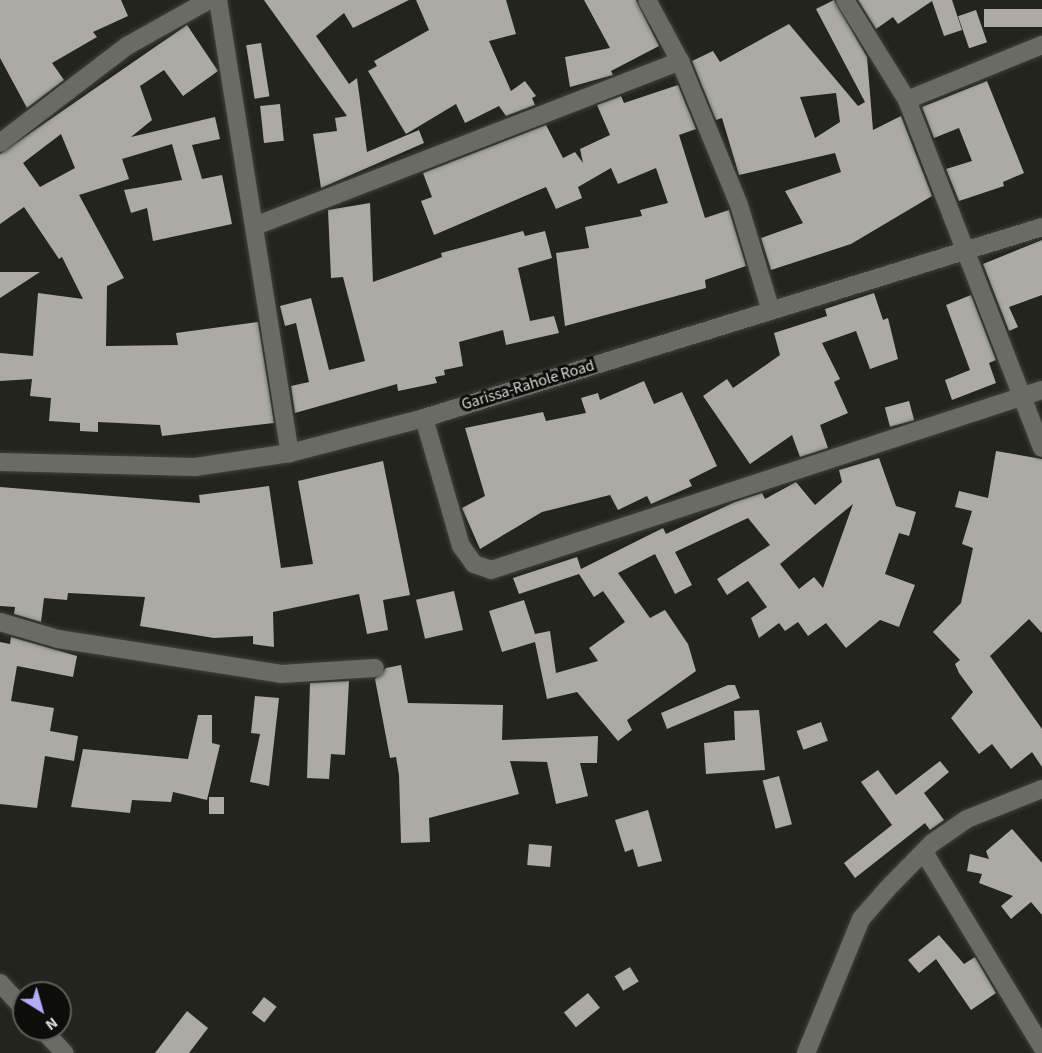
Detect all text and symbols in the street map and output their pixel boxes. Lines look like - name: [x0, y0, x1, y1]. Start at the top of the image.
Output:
- street label: Garissa-Rahole Road: [459, 356, 597, 414]
- north arrow: [12, 981, 72, 1041]
- text: N: [41, 1012, 63, 1036]

